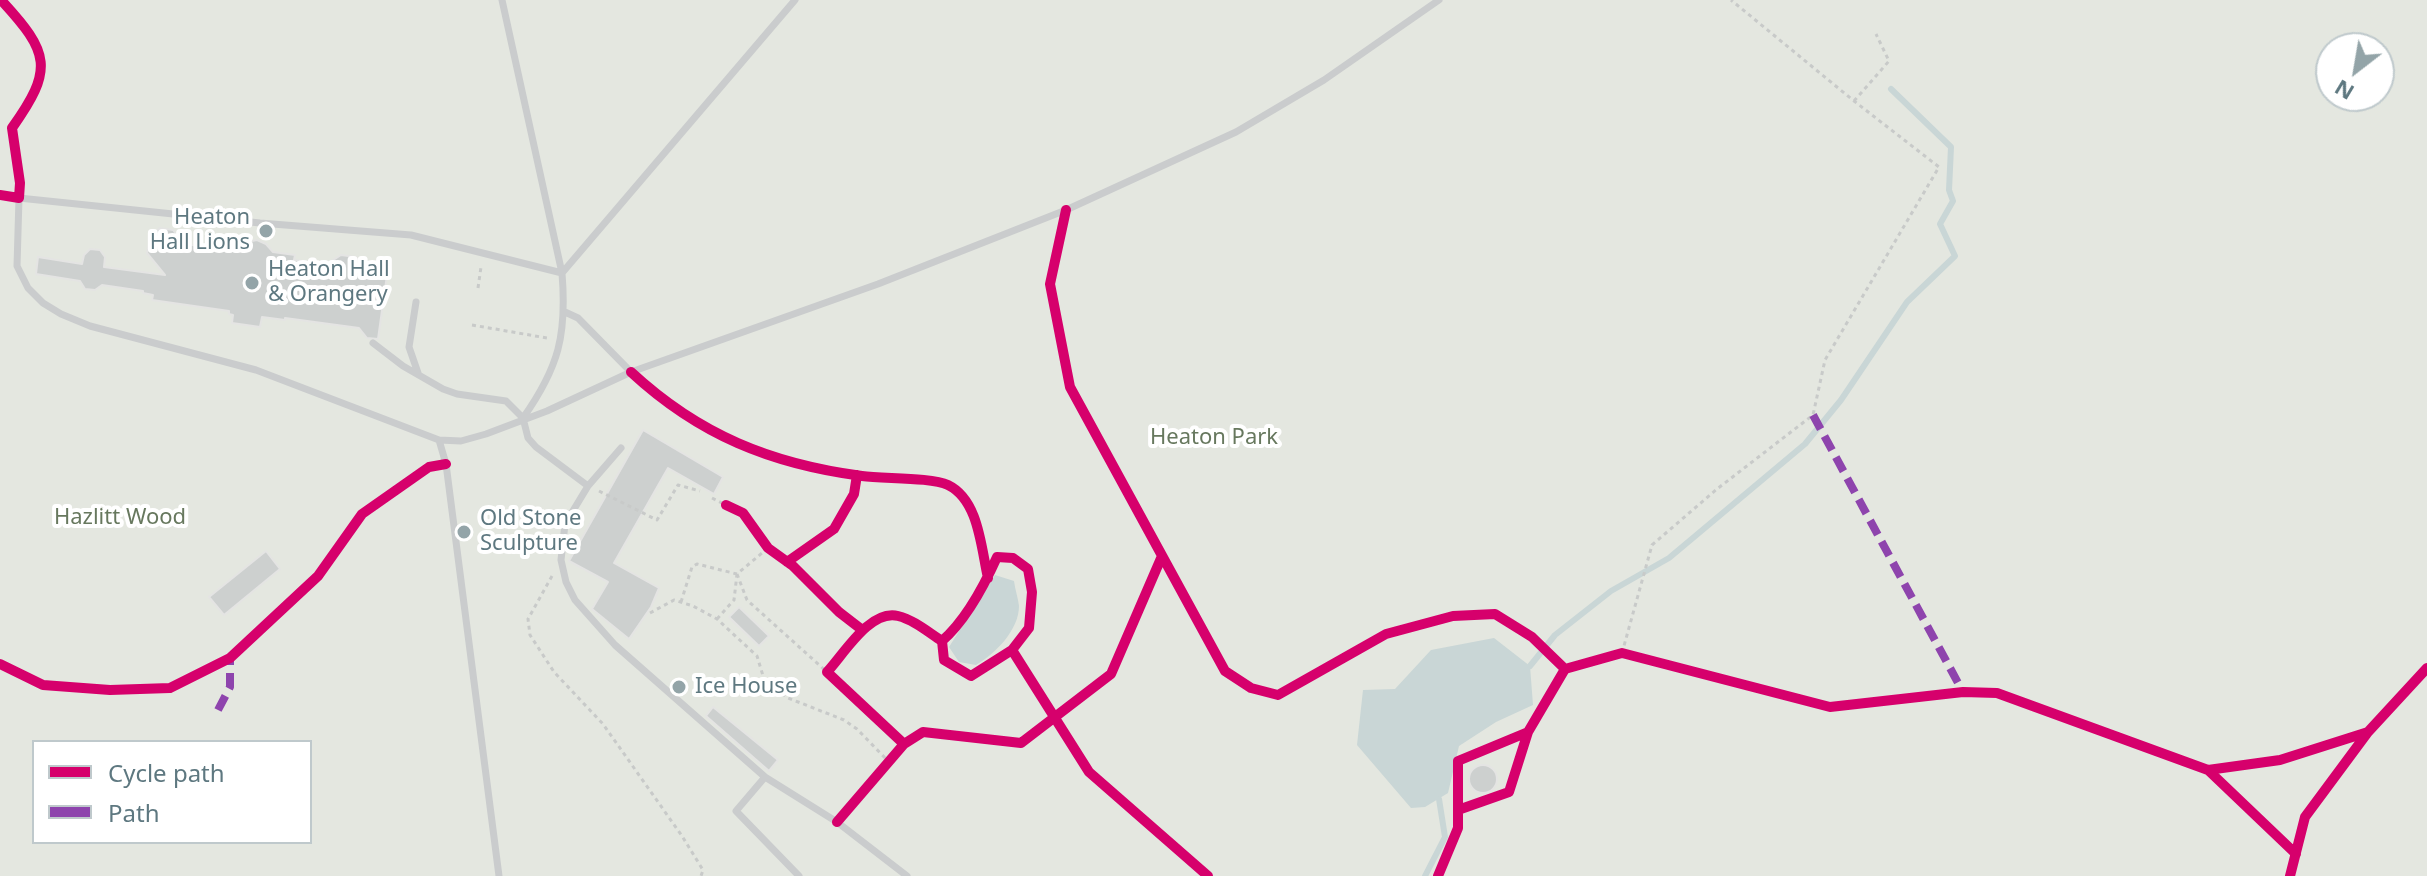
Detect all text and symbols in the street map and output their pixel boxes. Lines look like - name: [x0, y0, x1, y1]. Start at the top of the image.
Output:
- north arrow: [2315, 32, 2395, 112]
- text: N: [2328, 73, 2359, 108]
- place label: Heaton Hall Lions: [150, 205, 250, 256]
- marker: Heaton Hall Lions: [257, 222, 275, 240]
- place label: Heaton Hall & Orangery: [268, 257, 390, 308]
- marker: Heaton Hall & Orangery: [243, 274, 261, 292]
- park label: Heaton Park: [1150, 425, 1278, 451]
- park label: Hazlitt Wood: [54, 505, 186, 531]
- place label: Old Stone Sculpture: [480, 506, 581, 558]
- marker: Old Stone Sculpture: [455, 523, 473, 541]
- place label: Ice House: [695, 674, 797, 700]
- marker: Ice House: [670, 678, 688, 696]
- legend: [32, 740, 312, 844]
- text: Cycle path: [108, 756, 225, 789]
- text: Path: [108, 796, 159, 829]

